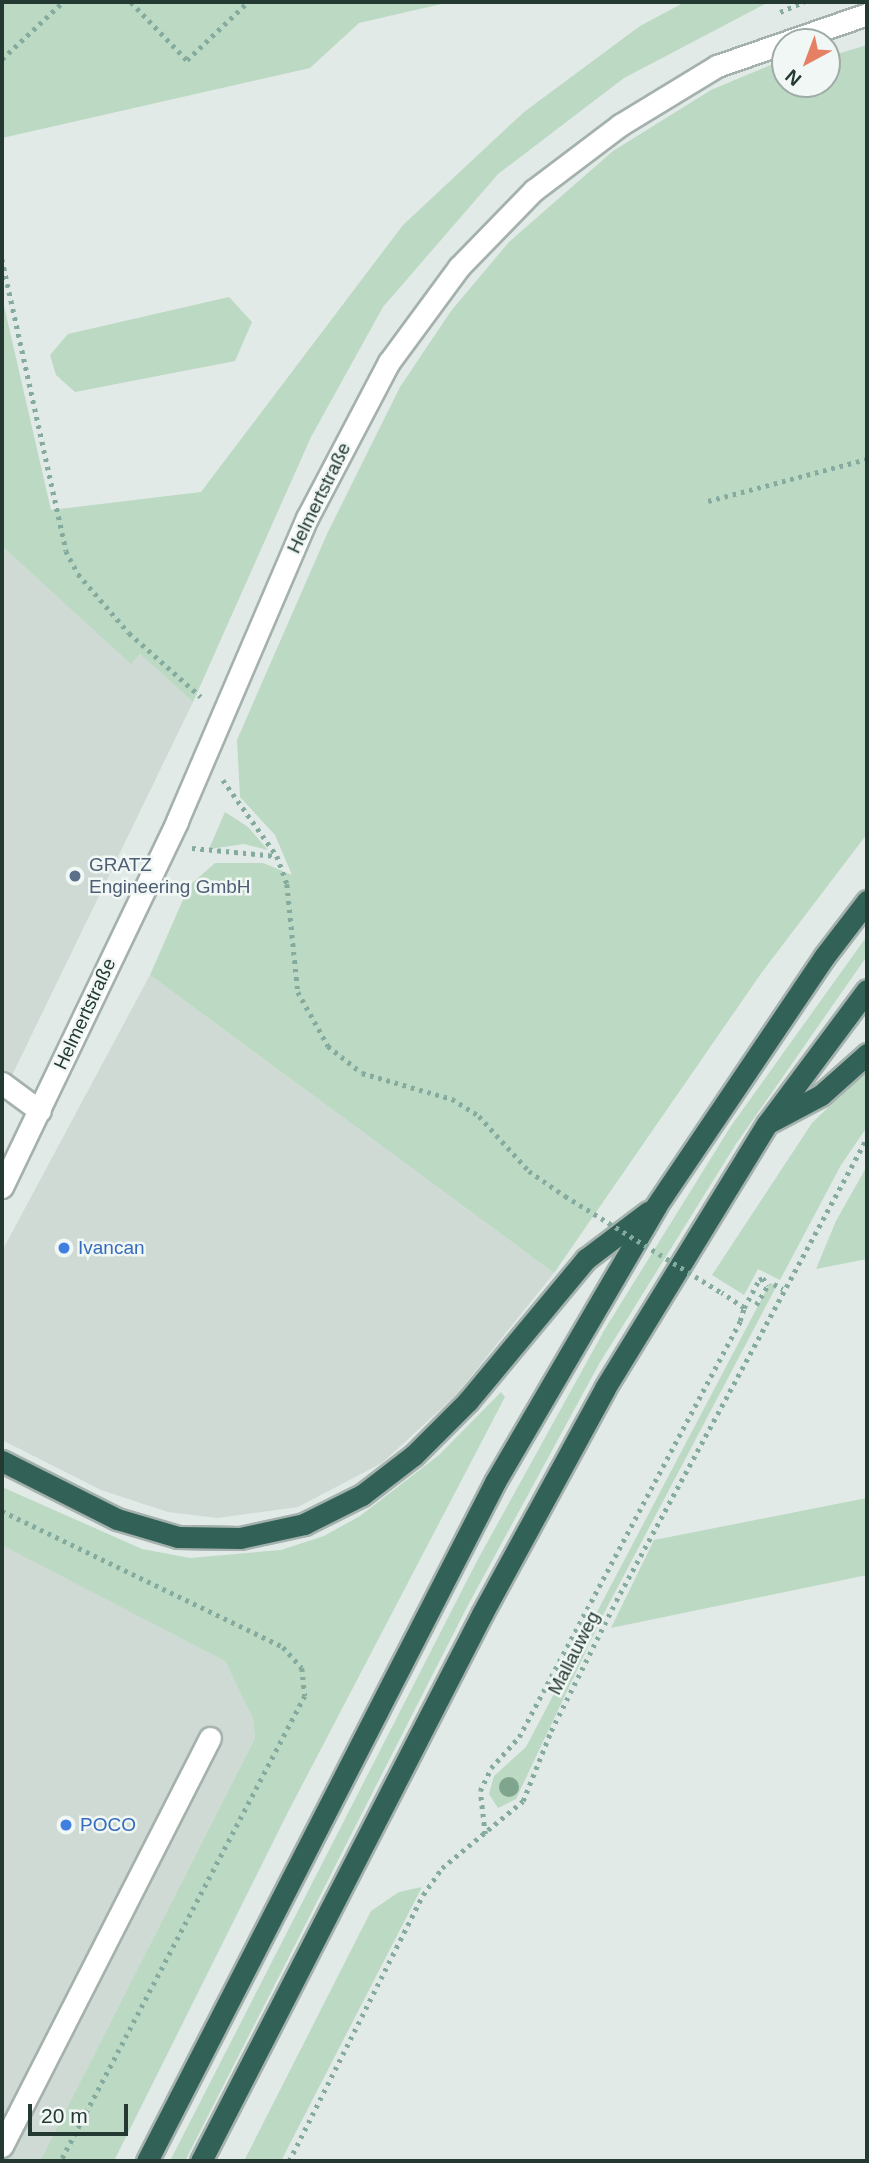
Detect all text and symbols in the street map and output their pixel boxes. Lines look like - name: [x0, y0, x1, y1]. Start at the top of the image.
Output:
- north arrow: [771, 28, 841, 98]
- text: N: [781, 65, 805, 90]
- street label: Helmertstraße: [282, 439, 356, 557]
- place label: GRATZ Engineering GmbH: [89, 854, 251, 898]
- marker: GRATZ Engineering GmbH: [67, 868, 83, 884]
- street label: Helmertstraße: [49, 955, 121, 1073]
- place label: Ivancan: [78, 1237, 145, 1259]
- marker: Ivancan: [56, 1240, 72, 1256]
- street label: Mallauweg: [543, 1607, 605, 1699]
- place label: POCO: [80, 1814, 136, 1836]
- marker: POCO: [58, 1817, 74, 1833]
- scale bar: [32, 2090, 131, 2134]
- text: 20 m: [41, 2104, 88, 2127]

